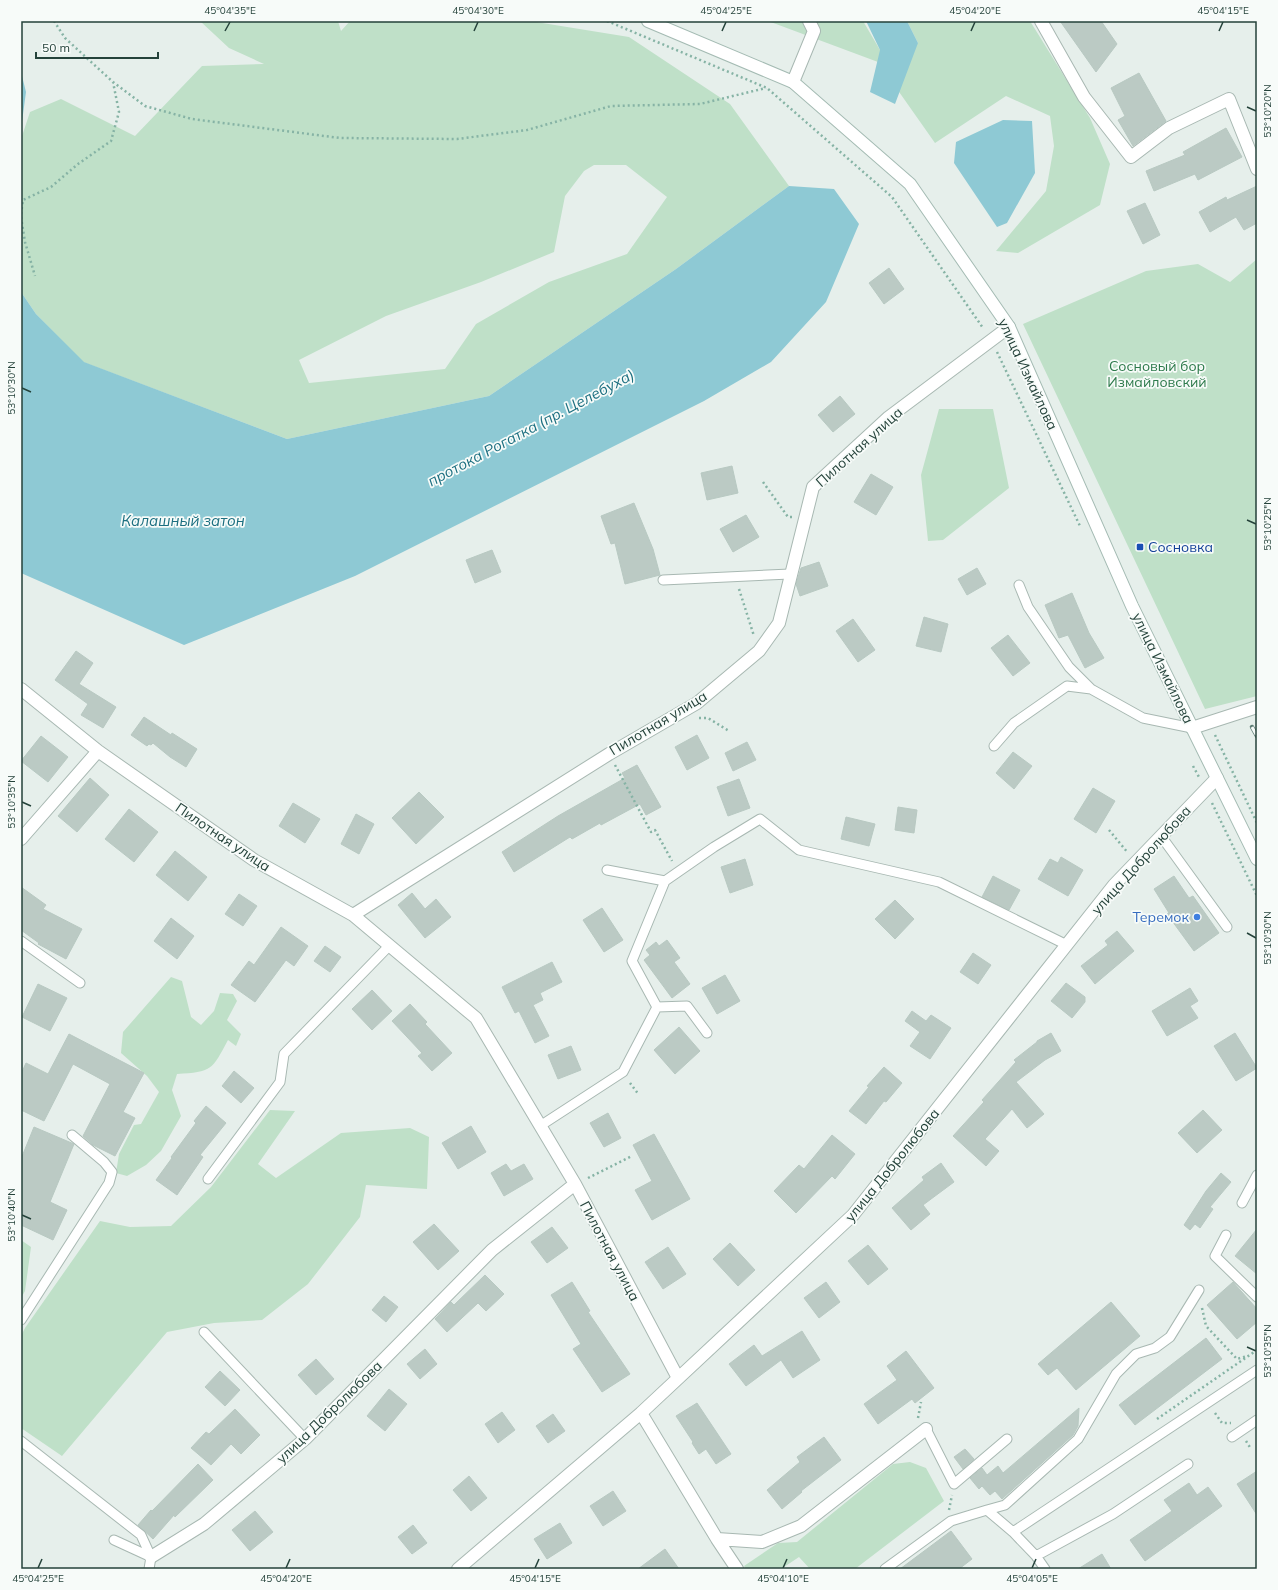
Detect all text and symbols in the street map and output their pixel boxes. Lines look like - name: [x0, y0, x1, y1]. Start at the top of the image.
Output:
- text: 45°04'35"E: [204, 4, 256, 17]
- text: 45°04'30"E: [452, 4, 504, 17]
- text: 45°04'25"E: [700, 4, 752, 17]
- text: 45°04'20"E: [949, 4, 1001, 17]
- text: 45°04'15"E: [1197, 4, 1249, 17]
- scale bar: [36, 34, 158, 60]
- text: 50 m: [42, 40, 70, 55]
- text: 53°10'20"N: [1261, 84, 1274, 138]
- street label: улица Измайлова: [994, 315, 1062, 433]
- park label: Сосновый бор Измайловский: [1107, 357, 1207, 391]
- text: 53°10'30"N: [5, 361, 18, 415]
- water label: протока Рогатка (пр. Целебуха): [424, 365, 637, 490]
- street label: Пилотная улица: [812, 403, 906, 491]
- text: 53°10'25"N: [1261, 497, 1274, 551]
- water label: Калашный затон: [121, 511, 245, 530]
- place label: Сосновка: [1148, 538, 1213, 556]
- marker: Сосновка: [1135, 542, 1145, 552]
- street label: улица Измайлова: [1128, 610, 1198, 726]
- street label: Пилотная улица: [606, 687, 710, 759]
- text: 53°10'35"N: [5, 775, 18, 829]
- street label: Пилотная улица: [172, 799, 274, 875]
- street label: улица Добролюбова: [1087, 802, 1195, 918]
- place label: Теремок: [1132, 908, 1189, 926]
- text: 53°10'30"N: [1261, 911, 1274, 965]
- marker: Теремок: [1192, 912, 1202, 922]
- street label: улица Добролюбова: [841, 1105, 943, 1225]
- text: 53°10'40"N: [5, 1188, 18, 1242]
- street label: Пилотная улица: [576, 1198, 644, 1304]
- text: 53°10'35"N: [1261, 1324, 1274, 1378]
- street label: улица Добролюбова: [272, 1357, 386, 1467]
- text: 45°04'25"E: [12, 1572, 64, 1585]
- text: 45°04'20"E: [260, 1572, 312, 1585]
- text: 45°04'15"E: [509, 1572, 561, 1585]
- text: 45°04'10"E: [757, 1572, 809, 1585]
- text: 45°04'05"E: [1006, 1572, 1058, 1585]

